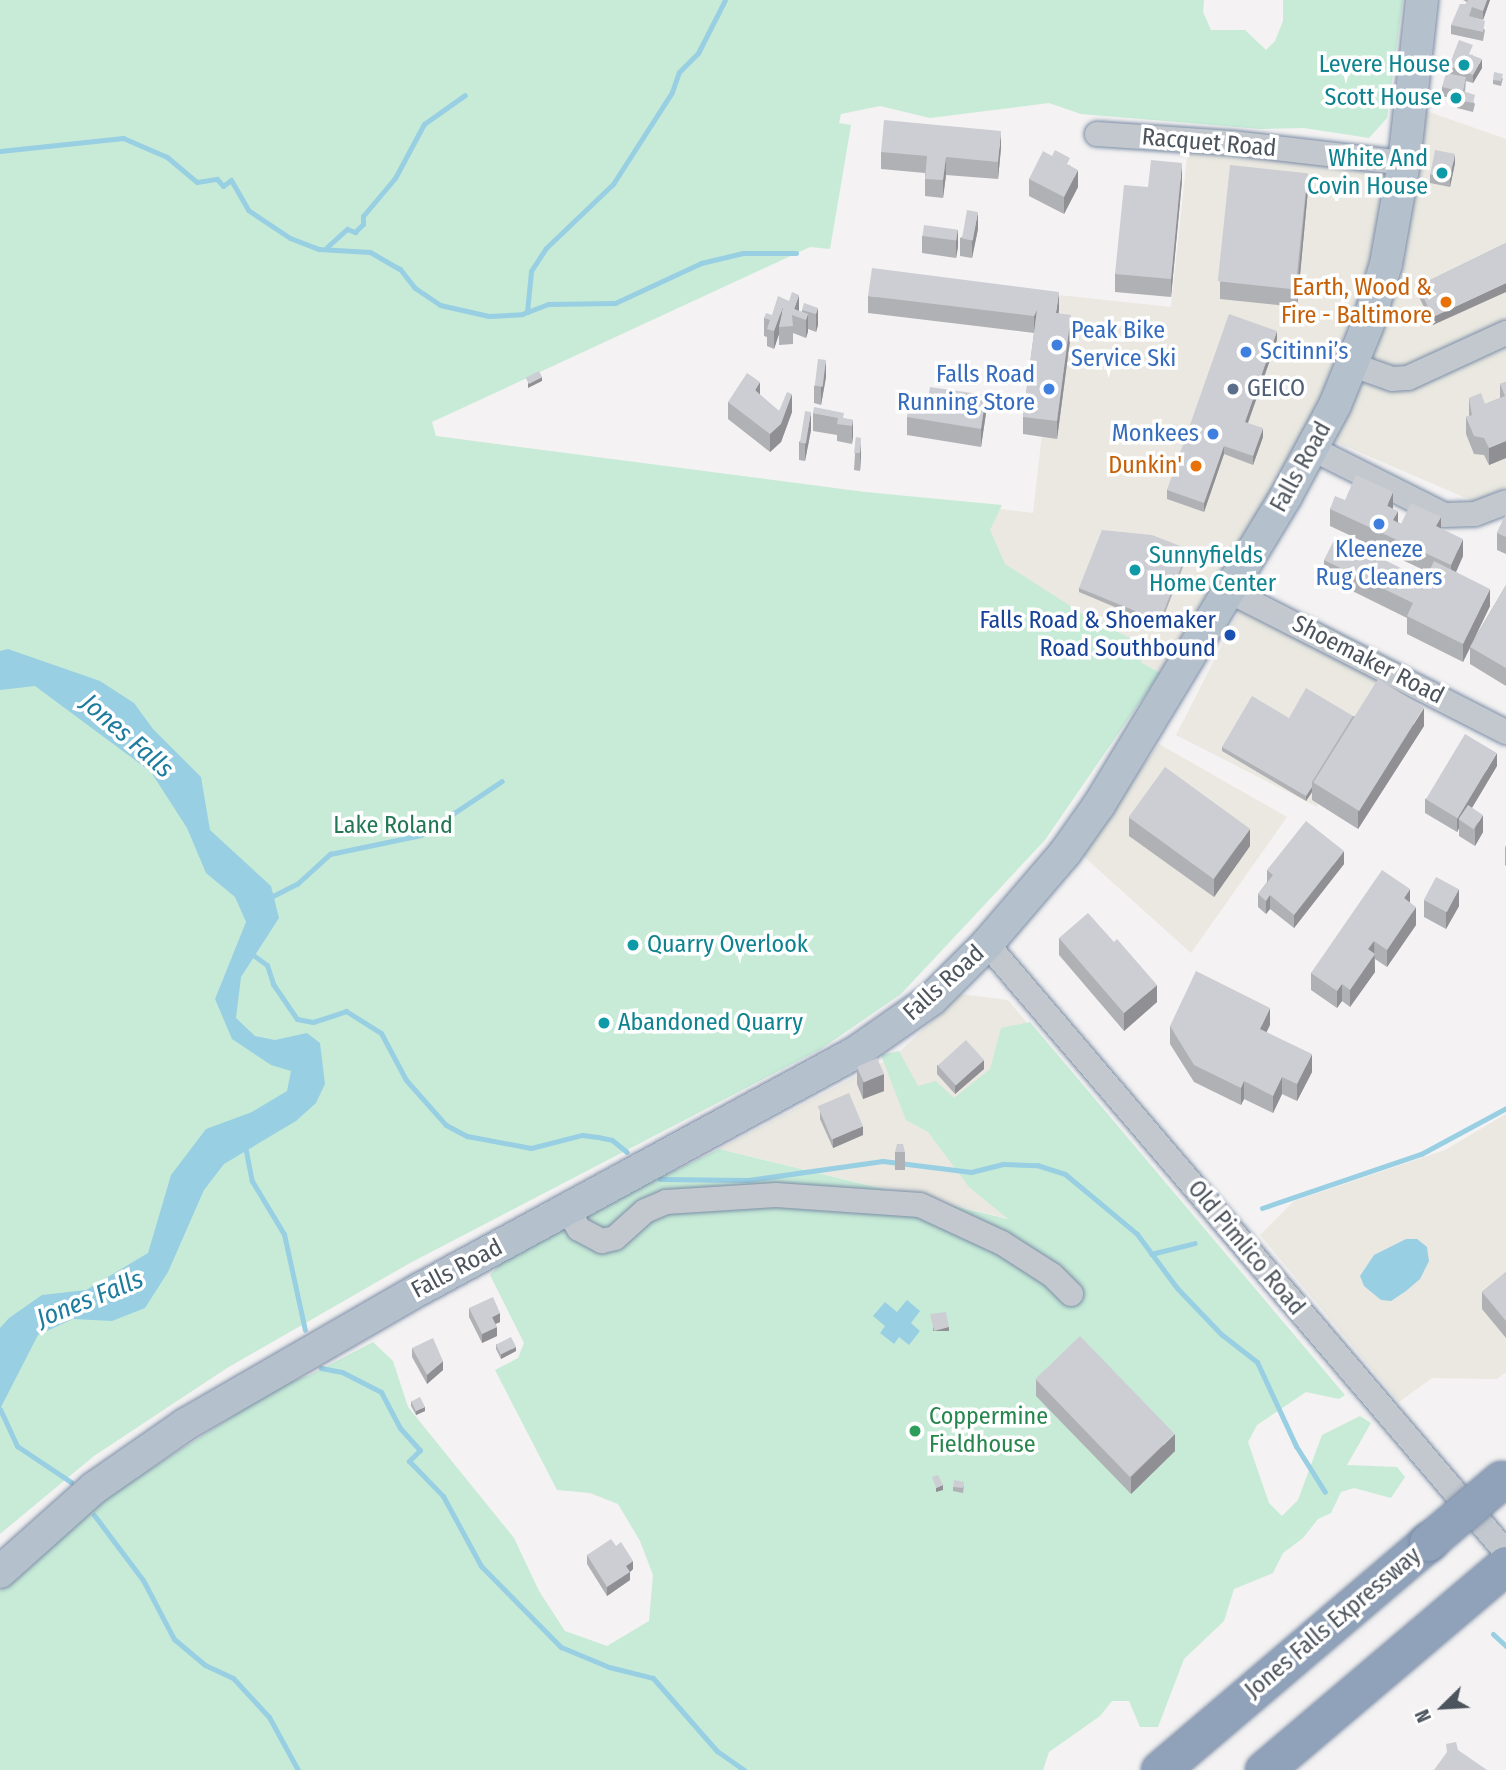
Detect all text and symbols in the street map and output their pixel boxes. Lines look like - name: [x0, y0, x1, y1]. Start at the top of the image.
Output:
- place label: Levere House: [1319, 51, 1450, 79]
- marker: Levere House: [1456, 57, 1472, 73]
- place label: Scott House: [1324, 84, 1442, 112]
- marker: Scott House: [1448, 90, 1464, 106]
- street label: Racquet Road: [1141, 123, 1277, 163]
- place label: White And Covin House: [1307, 145, 1428, 201]
- marker: White And Covin House: [1434, 165, 1450, 181]
- place label: Earth, Wood & Fire - Baltimore: [1281, 274, 1432, 330]
- marker: Earth, Wood & Fire - Baltimore: [1438, 294, 1454, 310]
- place label: Peak Bike Service Ski: [1071, 317, 1176, 373]
- marker: Peak Bike Service Ski: [1049, 337, 1065, 353]
- place label: Scitinni’s: [1260, 338, 1349, 366]
- marker: Scitinni’s: [1238, 344, 1254, 360]
- place label: Falls Road Running Store: [897, 361, 1035, 417]
- place label: GEICO: [1247, 375, 1305, 403]
- marker: Falls Road Running Store: [1041, 381, 1057, 397]
- marker: GEICO: [1225, 381, 1241, 397]
- street label: Falls Road: [1264, 417, 1338, 517]
- place label: Monkees: [1112, 420, 1199, 448]
- marker: Monkees: [1205, 426, 1221, 442]
- place label: Dunkin': [1108, 452, 1182, 480]
- marker: Dunkin': [1188, 458, 1204, 474]
- marker: Kleeneze Rug Cleaners: [1371, 516, 1387, 532]
- place label: Kleeneze Rug Cleaners: [1316, 536, 1442, 592]
- place label: Sunnyfields Home Center: [1149, 542, 1276, 598]
- marker: Sunnyfields Home Center: [1127, 562, 1143, 578]
- place label: Falls Road & Shoemaker Road Southbound: [979, 607, 1216, 663]
- street label: Shoemaker Road: [1288, 610, 1448, 710]
- marker: Falls Road & Shoemaker Road Southbound: [1222, 627, 1238, 643]
- water label: Jones Falls: [74, 687, 180, 785]
- park label: Lake Roland: [333, 812, 453, 840]
- place label: Quarry Overlook: [647, 931, 808, 959]
- marker: Quarry Overlook: [625, 937, 641, 953]
- street label: Falls Road: [898, 939, 990, 1027]
- place label: Abandoned Quarry: [618, 1009, 803, 1037]
- marker: Abandoned Quarry: [596, 1015, 612, 1031]
- street label: Old Pimlico Road: [1181, 1175, 1311, 1321]
- street label: Falls Road: [407, 1233, 507, 1305]
- water label: Jones Falls: [32, 1264, 148, 1334]
- place label: Coppermine Fieldhouse: [929, 1403, 1048, 1459]
- marker: Coppermine Fieldhouse: [907, 1423, 923, 1439]
- street label: Jones Falls Expressway: [1239, 1541, 1427, 1705]
- north arrow: [1408, 1672, 1478, 1742]
- text: N: [1411, 1706, 1436, 1726]

